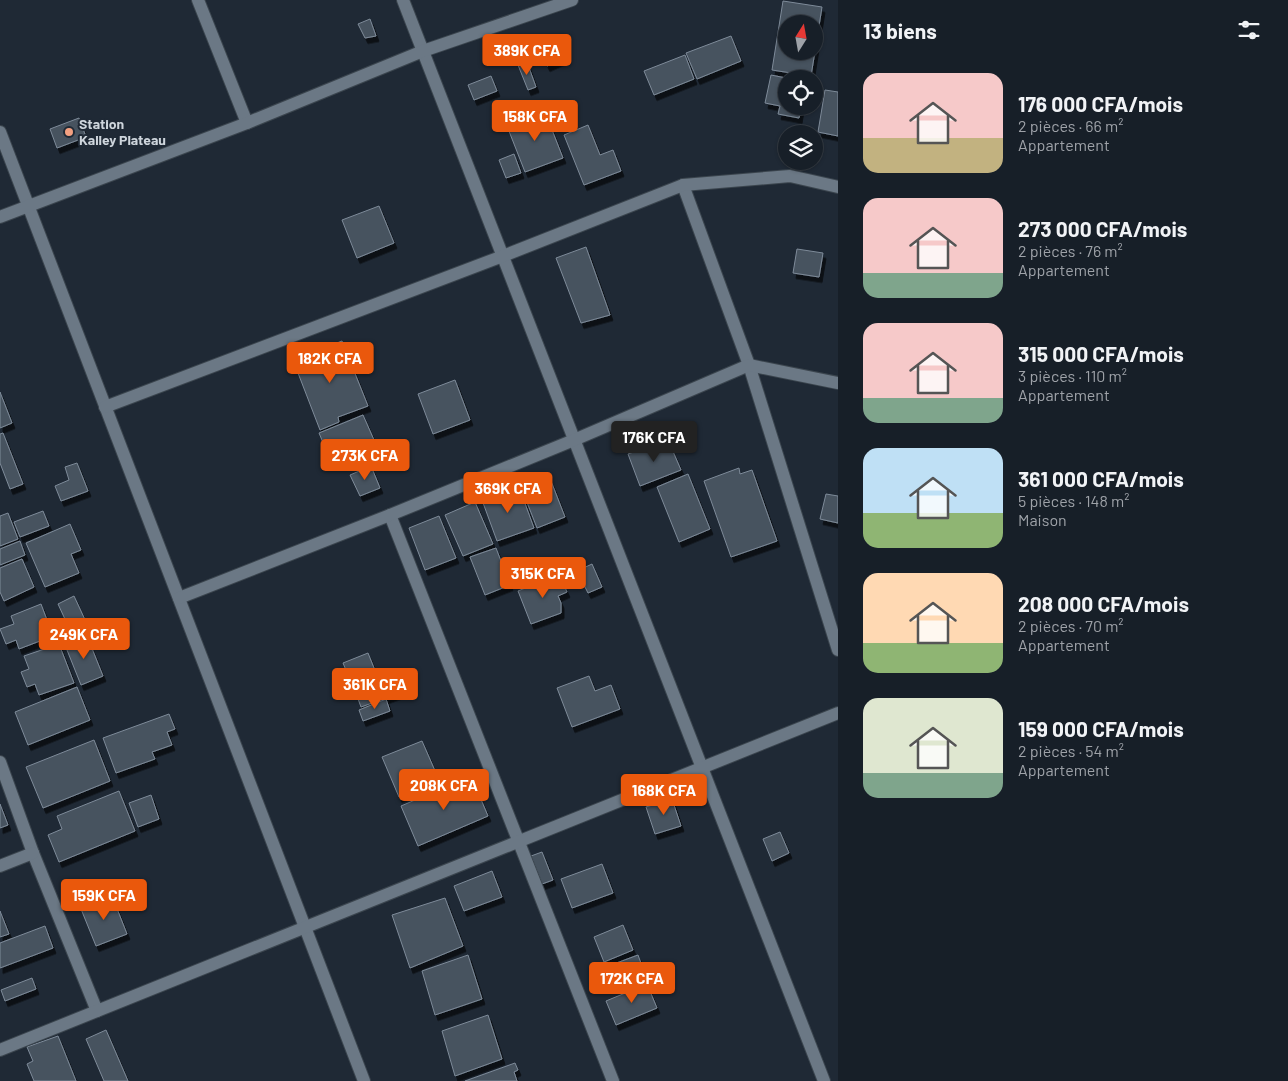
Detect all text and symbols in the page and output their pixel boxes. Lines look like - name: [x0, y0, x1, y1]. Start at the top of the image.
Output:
- north arrow: [778, 15, 822, 60]
- map controls: [778, 15, 823, 170]
- icon: filters: [1235, 16, 1263, 44]
- text: 13 biens: [863, 18, 937, 43]
- pin: 389K CFA: [475, 34, 579, 76]
- text: 389K CFA: [493, 40, 561, 59]
- button: locate: [778, 70, 823, 115]
- text: 176 000 CFA/mois: [1018, 91, 1183, 116]
- icon: home: [903, 93, 963, 153]
- pin: 158K CFA: [483, 100, 587, 142]
- text: 158K CFA: [503, 106, 567, 125]
- place label: Station Kalley Plateau: [79, 115, 166, 148]
- text: 2 pièces · 66 m²: [1018, 116, 1123, 135]
- button: layers: [778, 125, 823, 170]
- marker: Station Kalley Plateau: [63, 126, 75, 138]
- text: Appartement: [1018, 135, 1110, 154]
- text: 273 000 CFA/mois: [1018, 216, 1187, 241]
- icon: home: [903, 218, 963, 278]
- text: 2 pièces · 76 m²: [1018, 241, 1123, 260]
- text: Appartement: [1018, 260, 1110, 279]
- text: 315 000 CFA/mois: [1018, 341, 1184, 366]
- pin: 182K CFA: [278, 342, 382, 384]
- icon: home: [903, 343, 963, 403]
- text: 182K CFA: [298, 348, 362, 367]
- text: 3 pièces · 110 m²: [1018, 366, 1127, 385]
- text: Appartement: [1018, 385, 1110, 404]
- pin: 176K CFA: [602, 420, 706, 463]
- text: 176K CFA: [622, 427, 686, 446]
- pin: 273K CFA: [313, 438, 417, 481]
- text: 273K CFA: [332, 445, 398, 464]
- text: 361 000 CFA/mois: [1018, 466, 1184, 491]
- icon: home: [903, 468, 963, 528]
- pin: 369K CFA: [456, 472, 560, 514]
- text: 369K CFA: [474, 478, 542, 497]
- text: 5 pièces · 148 m²: [1018, 491, 1129, 510]
- text: Maison: [1018, 510, 1067, 529]
- pin: 315K CFA: [491, 556, 595, 599]
- text: 315K CFA: [511, 563, 575, 582]
- text: 208 000 CFA/mois: [1018, 591, 1189, 616]
- icon: home: [903, 593, 963, 653]
- text: 2 pièces · 70 m²: [1018, 616, 1124, 635]
- pin: 249K CFA: [32, 618, 136, 660]
- text: 249K CFA: [50, 624, 118, 643]
- text: Appartement: [1018, 635, 1110, 654]
- pin: 361K CFA: [323, 668, 427, 710]
- text: 361K CFA: [343, 674, 407, 693]
- text: 159 000 CFA/mois: [1018, 716, 1184, 741]
- icon: home: [903, 718, 963, 778]
- text: 2 pièces · 54 m²: [1018, 741, 1124, 760]
- text: Appartement: [1018, 760, 1110, 779]
- pin: 208K CFA: [392, 768, 496, 811]
- pin: 168K CFA: [612, 774, 716, 816]
- text: 208K CFA: [410, 775, 478, 794]
- text: 168K CFA: [632, 780, 696, 799]
- pin: 159K CFA: [52, 878, 156, 921]
- text: 159K CFA: [72, 885, 136, 904]
- pin: 172K CFA: [580, 962, 684, 1004]
- text: 172K CFA: [600, 968, 664, 987]

